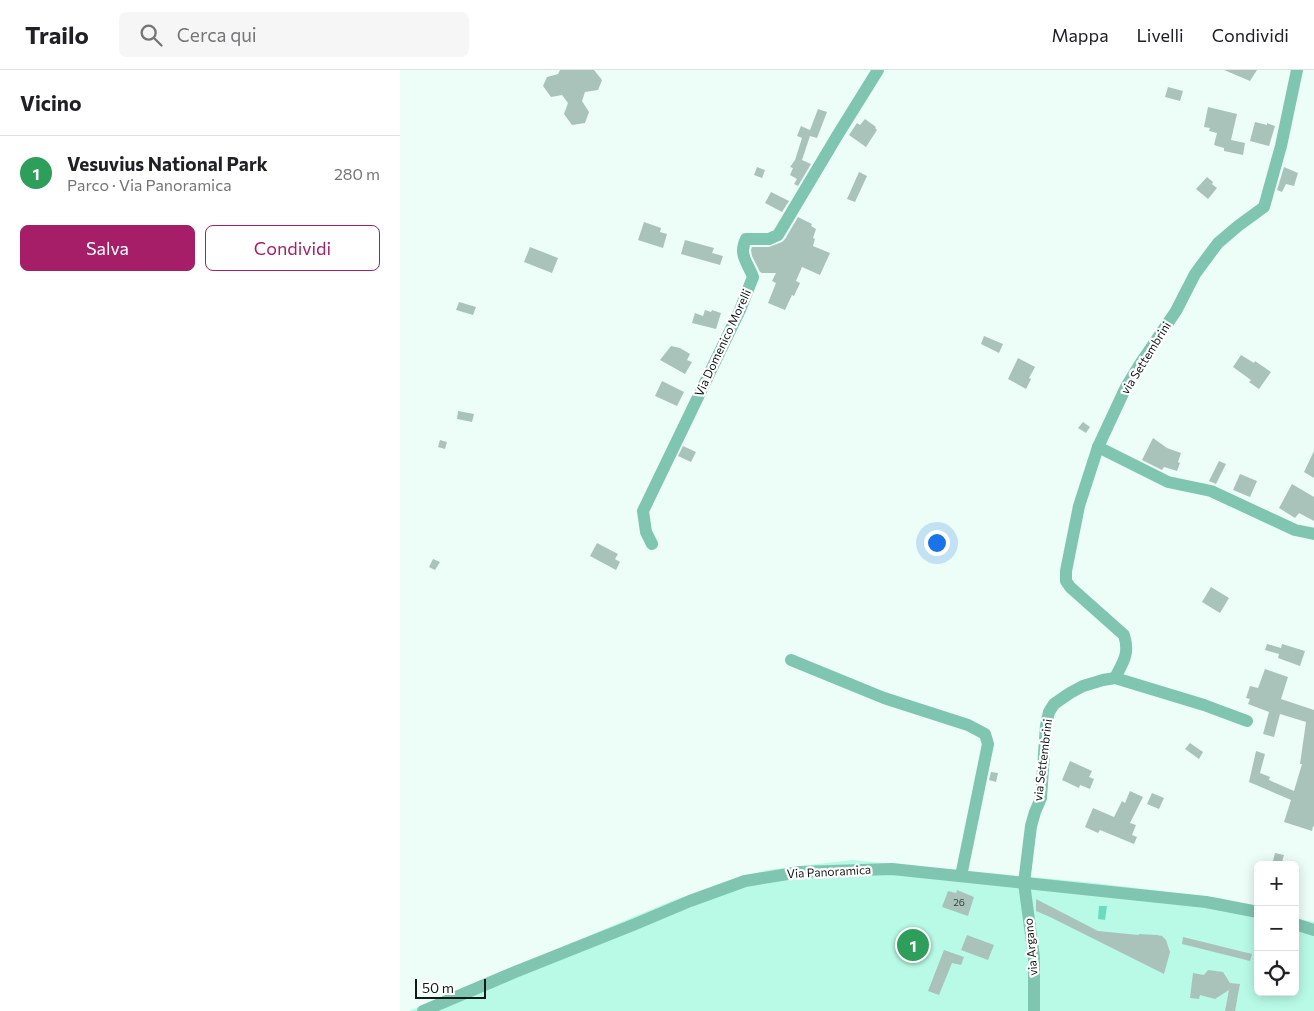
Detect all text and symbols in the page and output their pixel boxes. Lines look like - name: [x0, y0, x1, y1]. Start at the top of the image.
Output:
- search box: [119, 12, 469, 57]
- text: Trailo: [25, 20, 89, 49]
- icon: search: [137, 21, 165, 49]
- text: Cerca qui: [177, 23, 257, 46]
- text: Mappa: [1051, 24, 1109, 46]
- text: Livelli: [1137, 24, 1184, 46]
- text: Condividi: [1212, 24, 1289, 46]
- text: Vicino: [20, 90, 81, 115]
- text: Vesuvius National Park: [67, 152, 268, 175]
- text: 1: [32, 164, 40, 183]
- text: 280 m: [334, 164, 380, 183]
- text: Parco · Via Panoramica: [67, 175, 232, 194]
- button: Salva: [20, 225, 195, 271]
- button: Condividi: [205, 225, 380, 271]
- street label: Via Domenico Morelli: [691, 287, 753, 398]
- street label: via Settembrini: [1117, 319, 1173, 396]
- your location: [924, 530, 950, 556]
- street label: via Settembrini: [1030, 718, 1054, 802]
- map controls: [1254, 861, 1299, 996]
- button: +: [1254, 861, 1299, 906]
- street label: Via Panoramica: [786, 862, 871, 880]
- house number: 26: [953, 896, 965, 908]
- button: −: [1254, 906, 1299, 951]
- street label: via Argano: [1021, 918, 1039, 976]
- pin: 1: [897, 926, 929, 964]
- button: locate: [1254, 951, 1299, 996]
- scale bar: [415, 976, 486, 999]
- text: 50 m: [422, 979, 454, 996]

